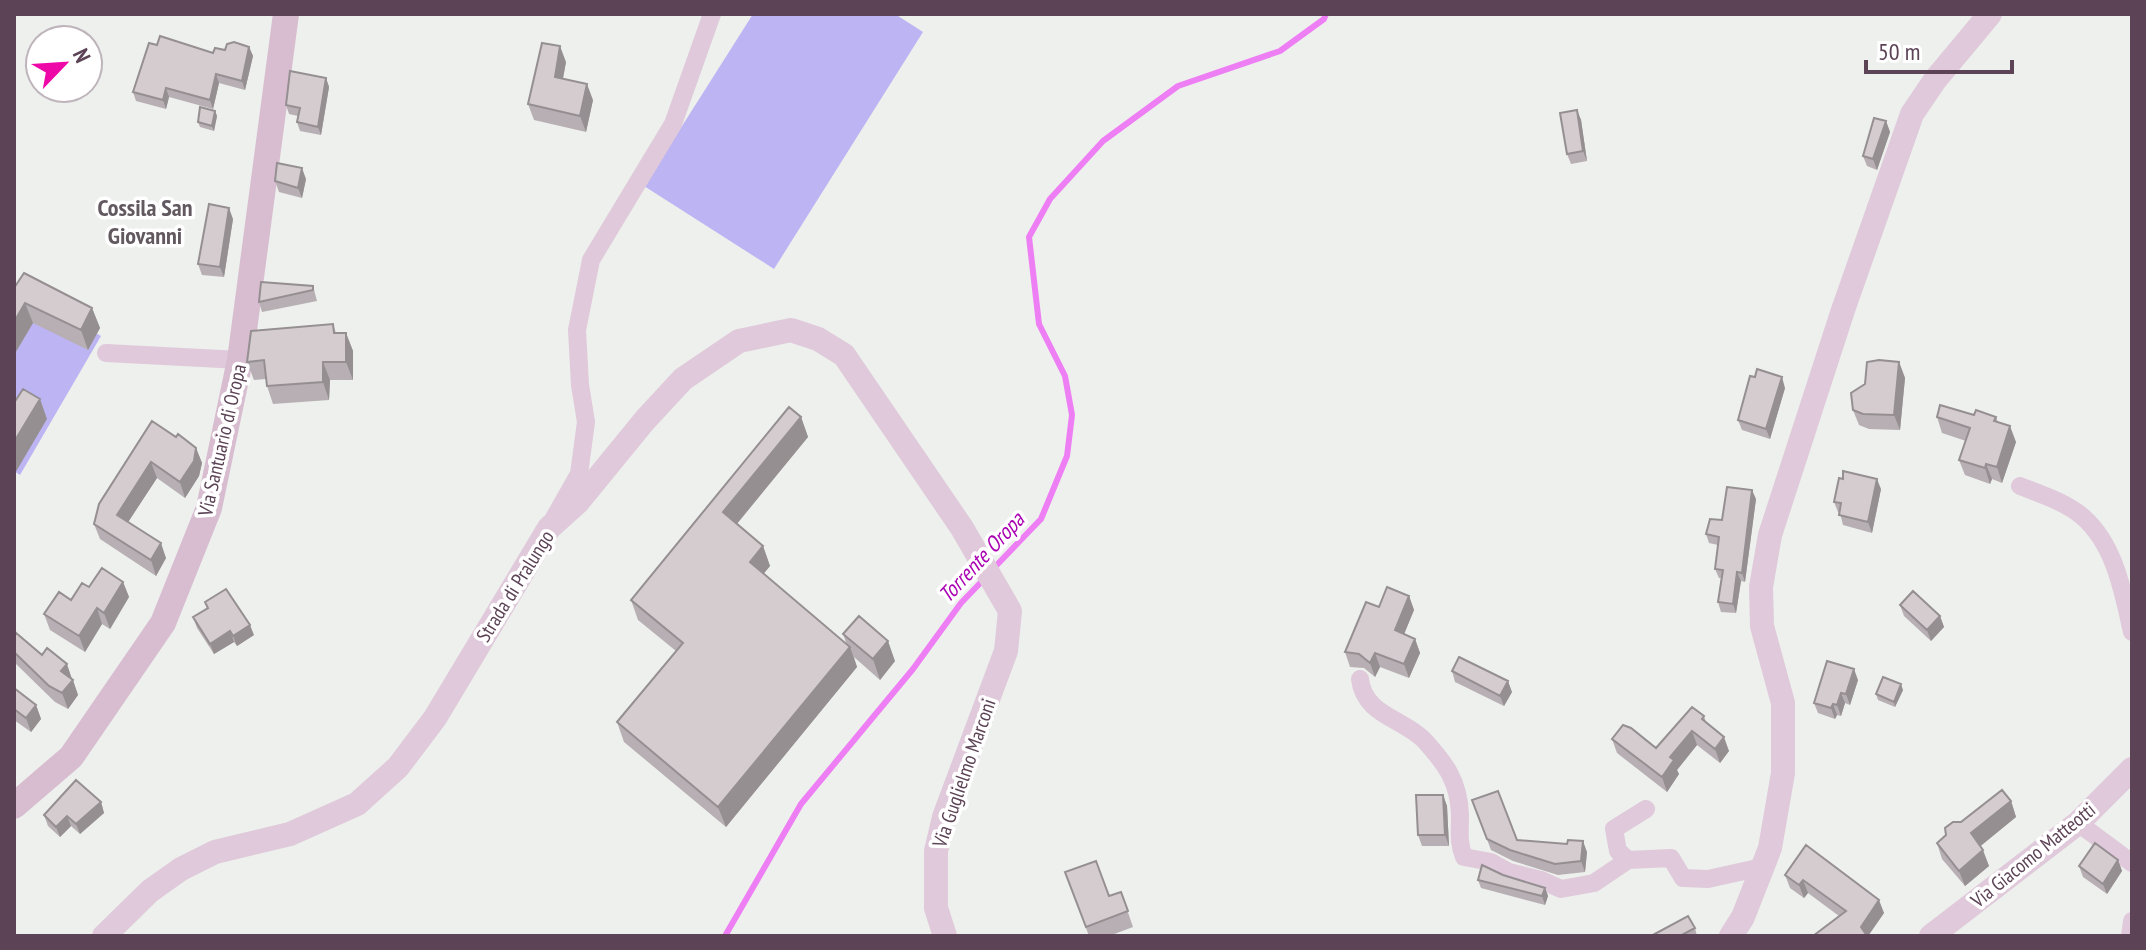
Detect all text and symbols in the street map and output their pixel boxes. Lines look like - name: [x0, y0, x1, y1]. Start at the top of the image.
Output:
- north arrow: [24, 24, 104, 104]
- scale bar: [1866, 24, 2012, 74]
- text: 50 m: [1878, 36, 1920, 67]
- text: N: [67, 44, 97, 67]
- district label: Cossila San Giovanni: [97, 192, 193, 251]
- street label: Via Santuario di Oropa: [192, 362, 252, 519]
- water label: Torrente Oropa: [932, 505, 1031, 608]
- street label: Strada di Pralungo: [470, 525, 560, 647]
- street label: Via Guglielmo Marconi: [926, 695, 1002, 852]
- street label: Via Giacomo Matteotti: [1965, 797, 2101, 914]

